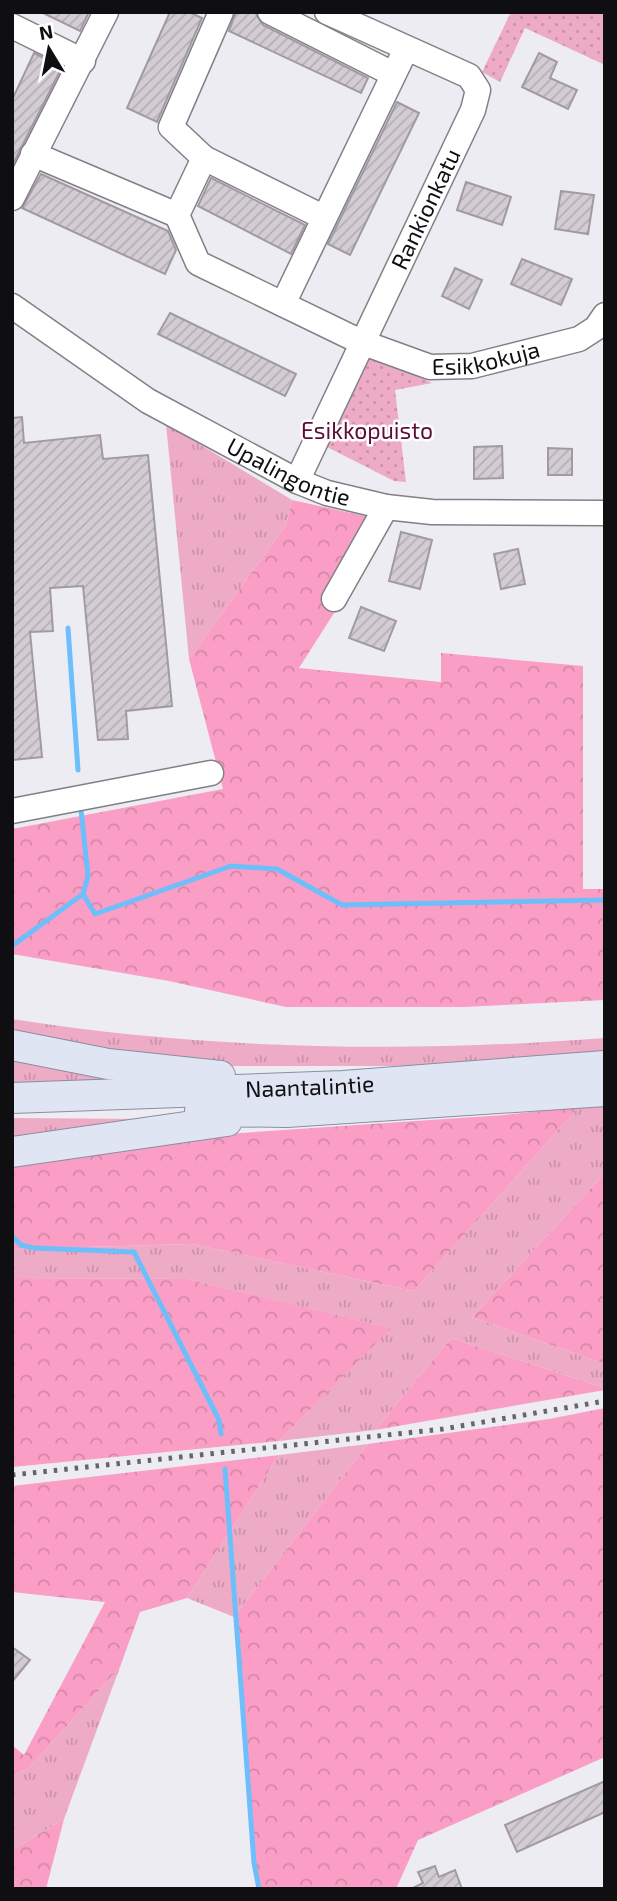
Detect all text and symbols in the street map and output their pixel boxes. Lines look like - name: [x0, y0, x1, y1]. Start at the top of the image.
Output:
- north arrow: [14, 14, 84, 84]
- text: N: [37, 19, 55, 44]
- street label: Rankionkatu: [385, 144, 466, 274]
- street label: Esikkokuja: [431, 334, 543, 380]
- park label: Esikkopuisto: [301, 416, 433, 444]
- street label: Upalingontie: [222, 431, 353, 511]
- street label: Naantalintie: [245, 1069, 375, 1103]

